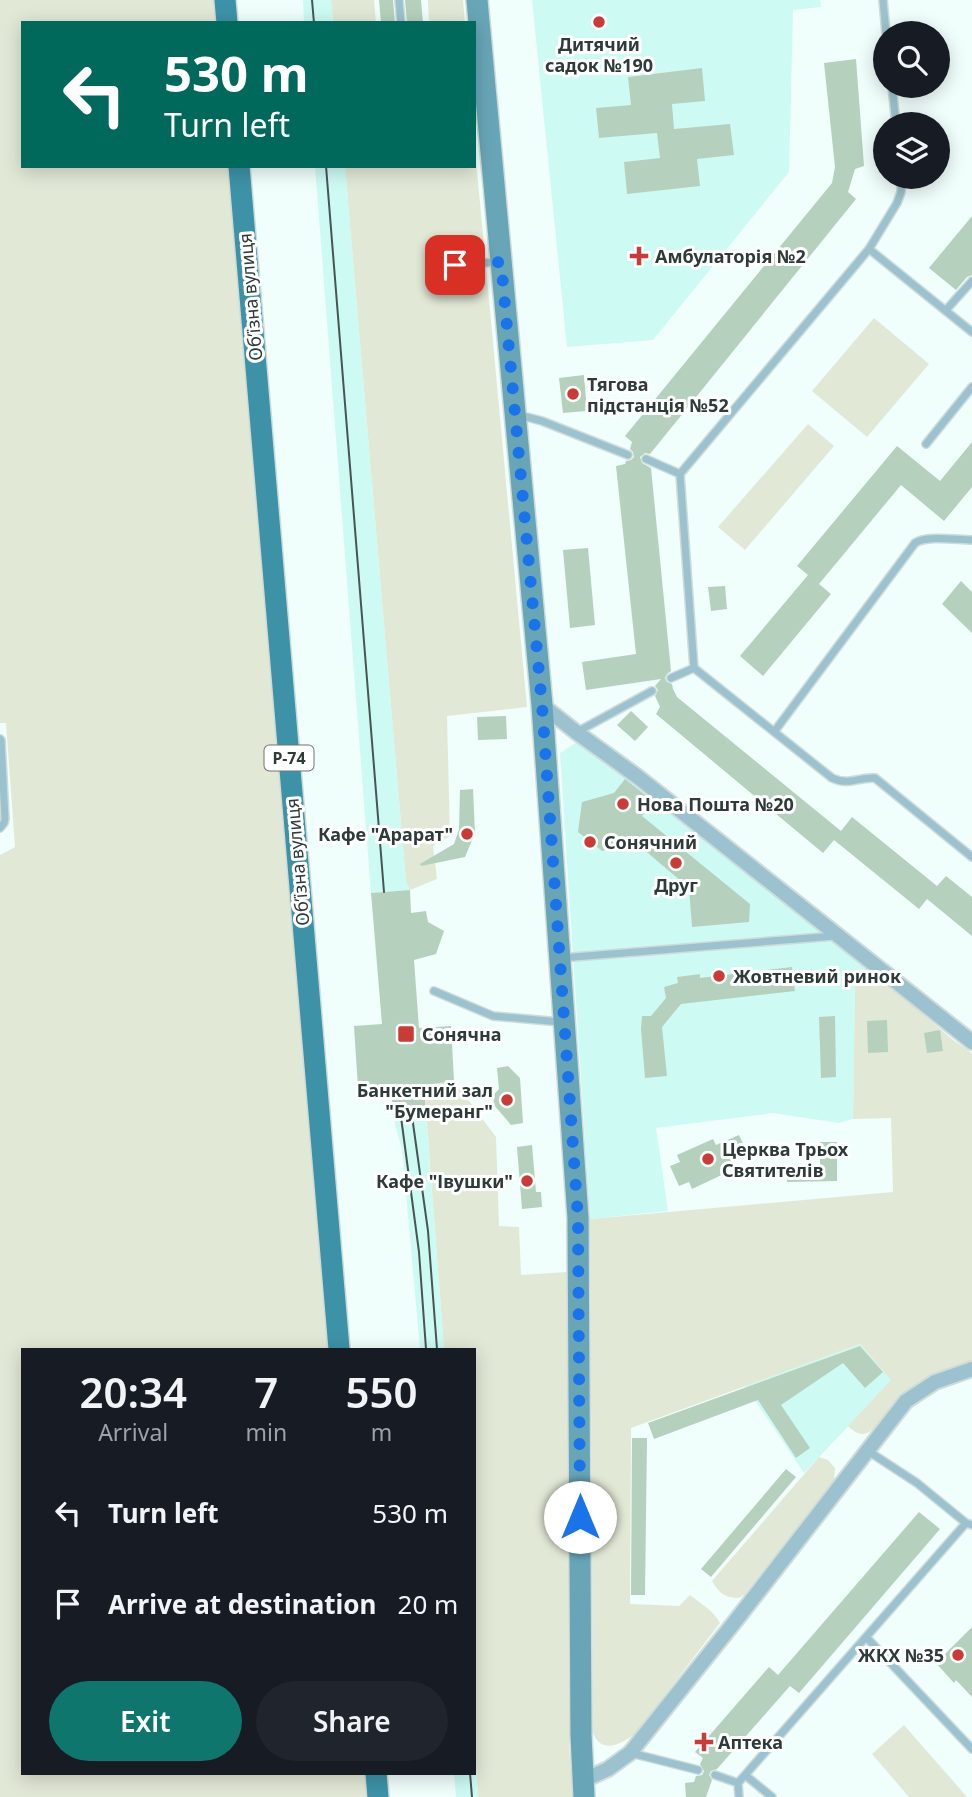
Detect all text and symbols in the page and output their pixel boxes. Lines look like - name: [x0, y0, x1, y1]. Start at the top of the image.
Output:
- marker: Дитячий садок №190: [591, 14, 607, 30]
- map controls: [873, 21, 950, 189]
- button: search: [873, 21, 950, 98]
- place label: Дитячий садок №190: [545, 32, 653, 77]
- text: 530 m: [164, 40, 309, 106]
- icon: left: [49, 49, 140, 140]
- text: Turn left: [164, 103, 290, 146]
- button: layers: [873, 112, 950, 189]
- street label: Обʼїзна вулиця: [232, 232, 268, 362]
- pin: [425, 235, 485, 295]
- place label: Амбулаторія №2: [655, 244, 806, 268]
- icon: arrive: [436, 246, 474, 284]
- marker: Амбулаторія №2: [629, 246, 649, 266]
- place label: Тягова підстанція №52: [587, 372, 729, 417]
- marker: Тягова підстанція №52: [565, 386, 581, 402]
- road number: Р-74: [264, 746, 314, 771]
- place label: Нова Пошта №20: [637, 792, 794, 816]
- marker: Нова Пошта №20: [615, 796, 631, 812]
- street label: Обʼїзна вулиця: [279, 797, 315, 927]
- place label: Кафе "Арарат": [318, 822, 453, 846]
- marker: Кафе "Арарат": [459, 826, 475, 842]
- place label: Сонячний: [604, 830, 697, 854]
- marker: Сонячний: [582, 834, 598, 850]
- marker: Друг: [668, 855, 684, 871]
- place label: Друг: [654, 873, 698, 897]
- place label: Жовтневий ринок: [733, 964, 901, 988]
- marker: Жовтневий ринок: [711, 968, 727, 984]
- place label: Сонячна: [422, 1022, 502, 1046]
- marker: Сонячна: [396, 1024, 416, 1044]
- place label: Банкетний зал "Бумеранг": [357, 1078, 493, 1123]
- marker: Банкетний зал "Бумеранг": [499, 1092, 515, 1108]
- place label: Церква Трьох Святителів: [722, 1137, 849, 1182]
- marker: Церква Трьох Святителів: [700, 1151, 716, 1167]
- place label: Кафе "Івушки": [376, 1169, 513, 1193]
- marker: Кафе "Івушки": [519, 1173, 535, 1189]
- text: 20:34: [79, 1363, 187, 1420]
- text: 7: [254, 1363, 278, 1420]
- text: 550: [346, 1363, 418, 1420]
- text: Arrival: [98, 1416, 168, 1448]
- text: min: [245, 1416, 287, 1448]
- text: m: [371, 1416, 392, 1448]
- position arrow: [543, 1480, 617, 1554]
- icon: left: [49, 1494, 87, 1532]
- text: Turn left: [108, 1495, 219, 1531]
- text: 530 m: [372, 1495, 448, 1531]
- icon: arrive: [49, 1585, 87, 1623]
- text: Arrive at destination: [108, 1586, 377, 1622]
- text: 20 m: [398, 1586, 458, 1622]
- place label: ЖКХ №35: [858, 1643, 944, 1667]
- marker: ЖКХ №35: [950, 1647, 966, 1663]
- button: Exit: [49, 1681, 242, 1761]
- button: Share: [256, 1681, 448, 1761]
- place label: Аптека: [718, 1730, 783, 1754]
- marker: Аптека: [696, 1734, 712, 1750]

